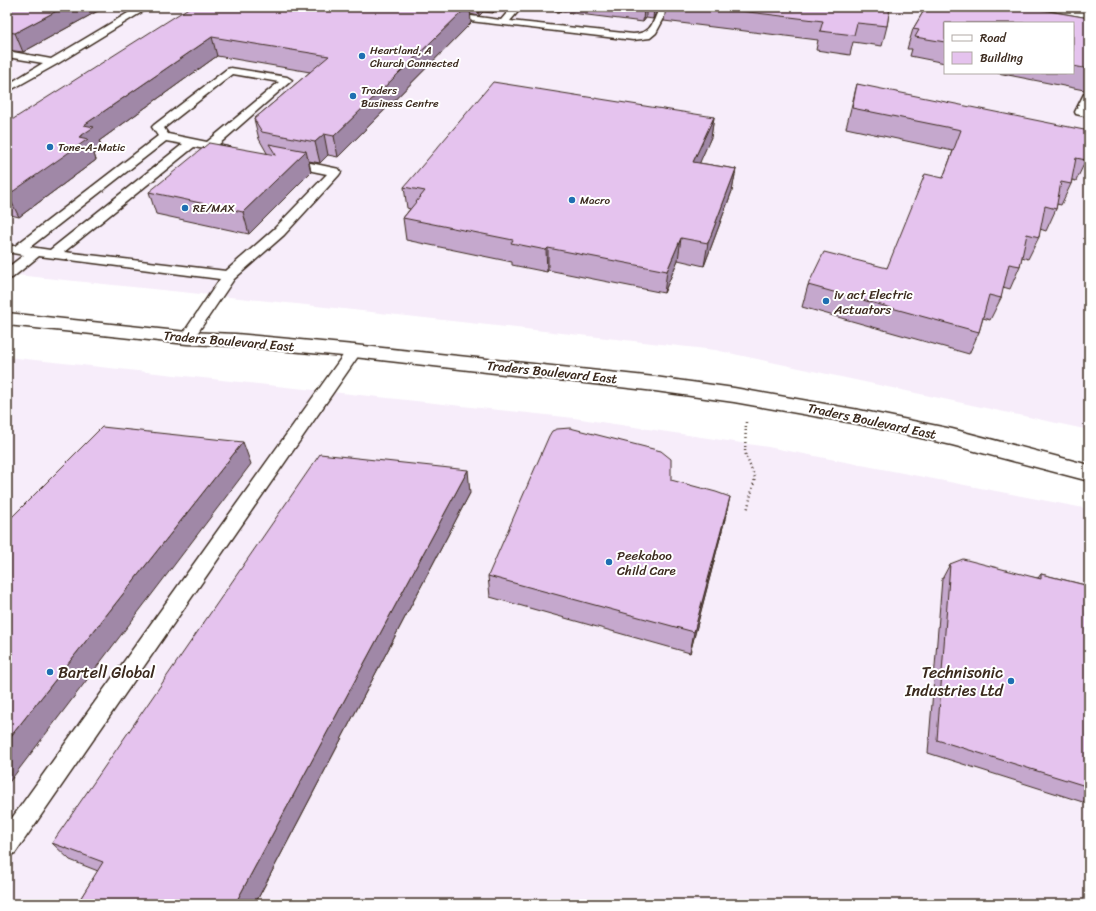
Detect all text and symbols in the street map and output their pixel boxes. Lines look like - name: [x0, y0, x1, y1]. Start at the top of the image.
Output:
- legend: [944, 22, 1074, 74]
- text: Road: [980, 27, 1007, 49]
- place label: Heartland, A Church Connected: [370, 41, 460, 73]
- text: Building: [980, 47, 1023, 69]
- marker: Heartland, A Church Connected: [357, 51, 367, 61]
- place label: Traders Business Centre: [361, 81, 439, 113]
- marker: Traders Business Centre: [348, 91, 358, 101]
- place label: Tone-A-Matic: [58, 138, 126, 157]
- marker: Tone-A-Matic: [45, 142, 55, 152]
- place label: Macro: [580, 191, 610, 210]
- marker: Macro: [567, 195, 577, 205]
- place label: RE/MAX: [193, 199, 235, 218]
- marker: RE/MAX: [180, 203, 190, 213]
- place label: iv act Electric Actuators: [833, 283, 913, 321]
- marker: iv act Electric Actuators: [821, 296, 831, 306]
- street label: Traders Boulevard East: [163, 324, 296, 358]
- street label: Traders Boulevard East: [486, 354, 619, 390]
- street label: Traders Boulevard East: [806, 396, 939, 446]
- place label: Peekaboo Child Care: [617, 544, 676, 582]
- marker: Peekaboo Child Care: [604, 557, 614, 567]
- place label: Bartell Global: [58, 658, 155, 687]
- place label: Technisonic Industries Ltd: [904, 658, 1005, 705]
- marker: Bartell Global: [45, 667, 55, 677]
- marker: Technisonic Industries Ltd: [1006, 676, 1016, 686]

